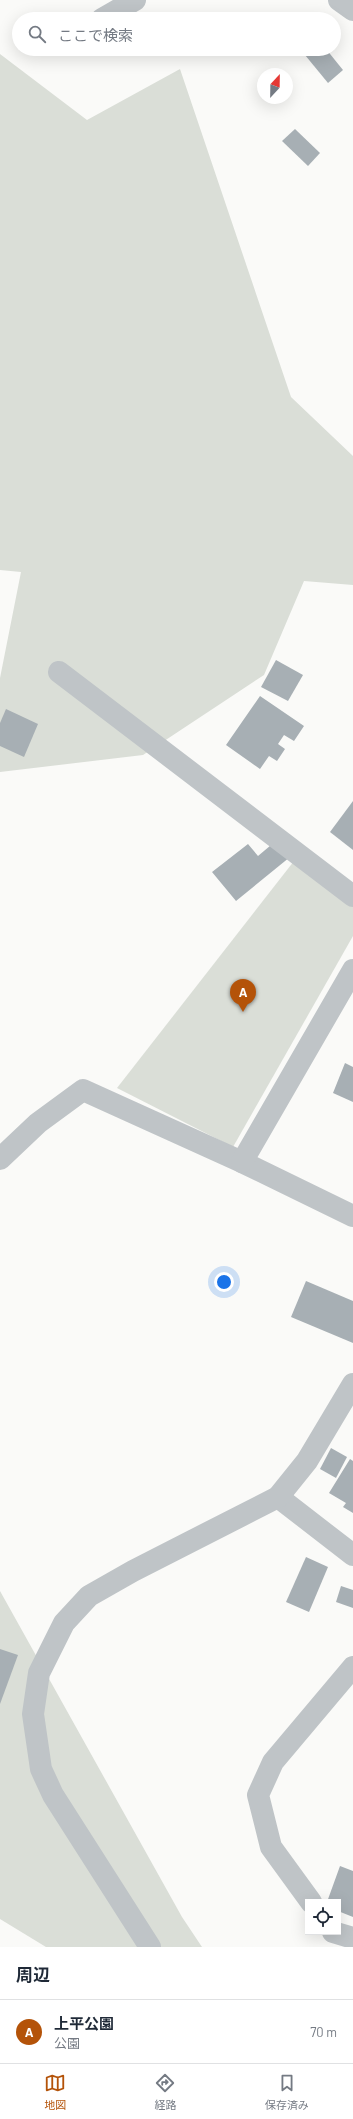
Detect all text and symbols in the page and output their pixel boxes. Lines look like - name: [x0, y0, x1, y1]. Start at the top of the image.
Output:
- search box: [12, 12, 341, 56]
- icon: search: [26, 23, 48, 45]
- text: ここで検索: [58, 26, 133, 44]
- north arrow: [257, 68, 293, 104]
- pin: A: [230, 979, 256, 1012]
- your location: [214, 1272, 234, 1292]
- map controls: [305, 1899, 341, 1935]
- button: locate: [305, 1899, 341, 1935]
- text: 周辺: [16, 1964, 50, 1984]
- text: 上平公園: [54, 2014, 114, 2032]
- text: A: [25, 2024, 33, 2040]
- text: 70 m: [310, 2024, 337, 2040]
- text: 公園: [54, 2035, 80, 2051]
- tab: 地図: [44, 2072, 66, 2112]
- tab: 経路: [154, 2072, 176, 2112]
- tab: 保存済み: [265, 2072, 309, 2112]

